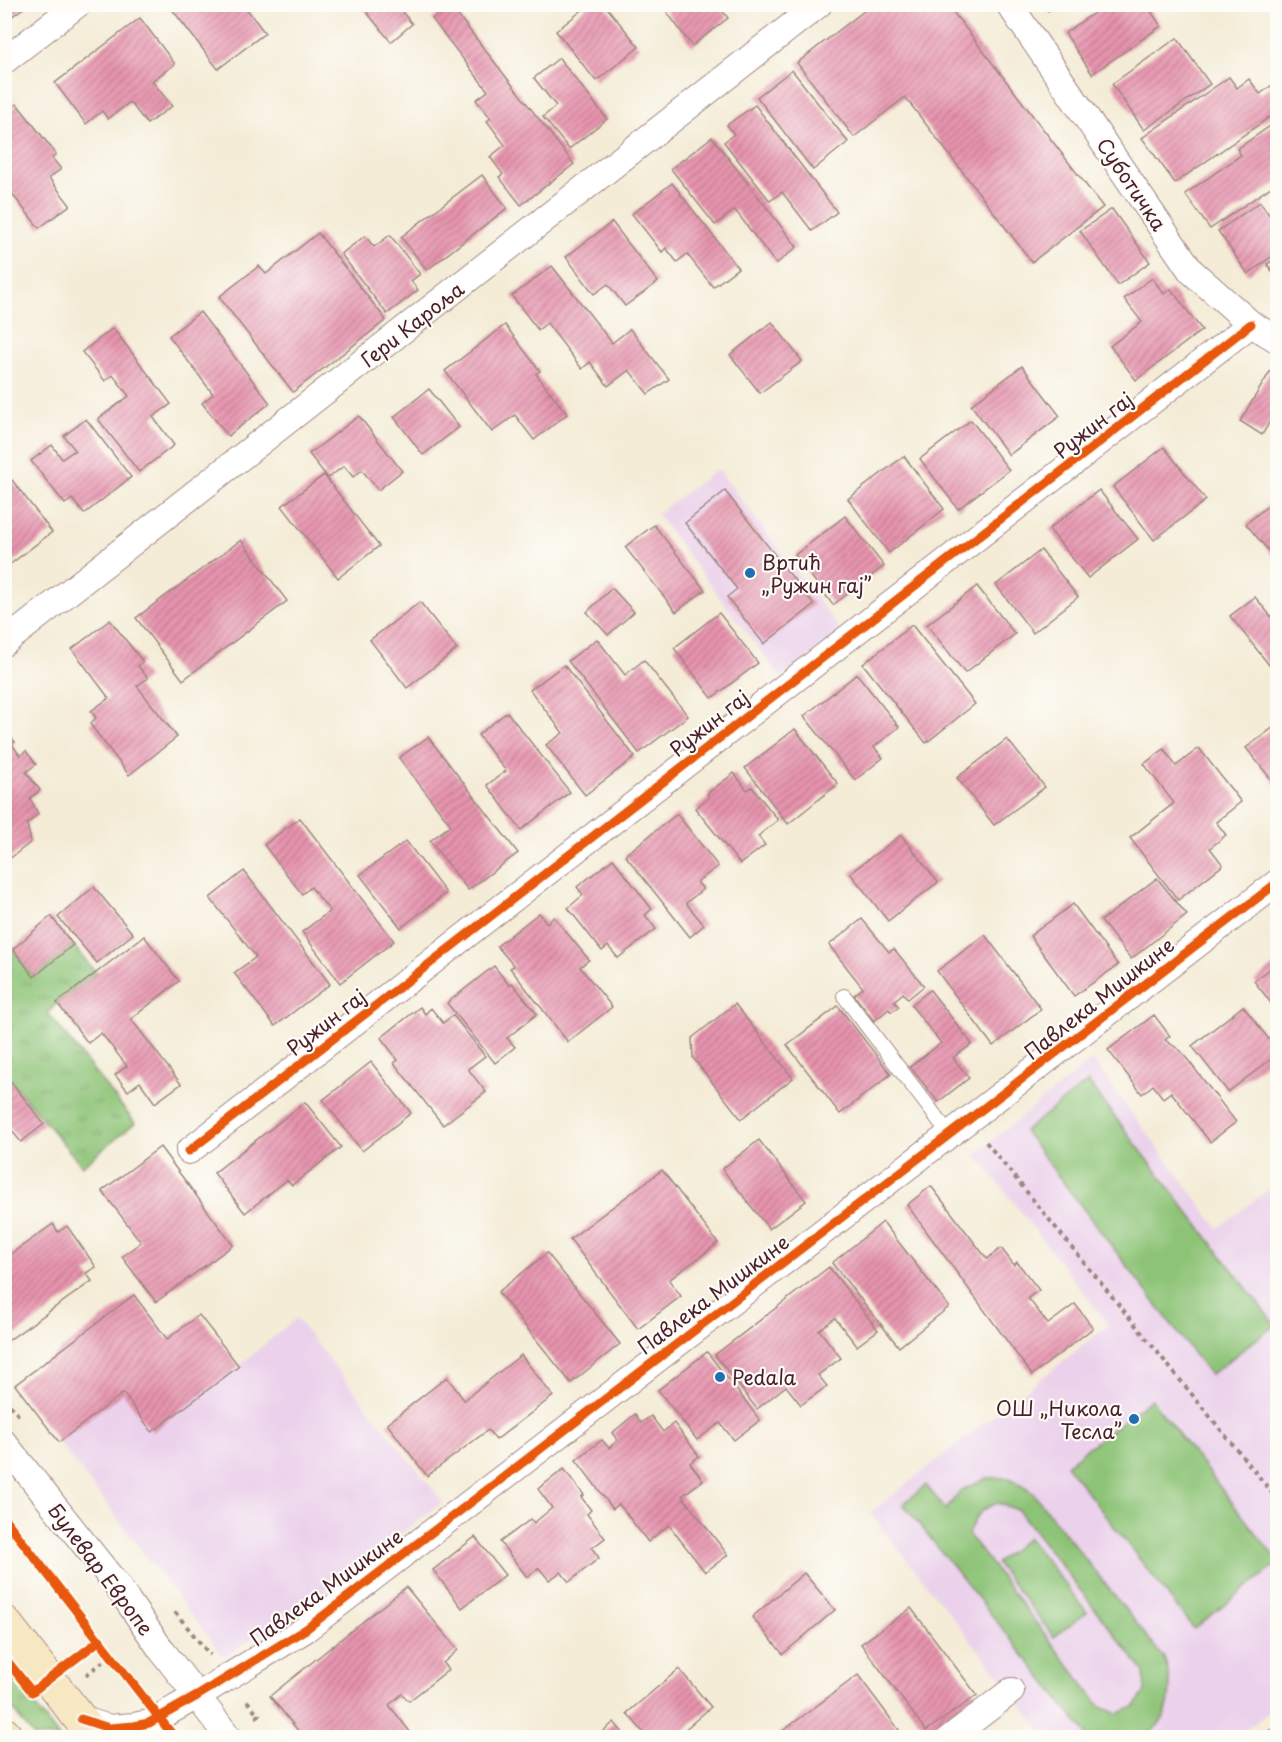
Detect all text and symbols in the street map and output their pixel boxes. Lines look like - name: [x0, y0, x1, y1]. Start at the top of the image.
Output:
- street label: Суботичка: [1090, 131, 1174, 237]
- street label: Гери Кароља: [354, 274, 471, 374]
- street label: Ружин гај: [1047, 384, 1139, 466]
- place label: Вртић „Ружин гај”: [762, 547, 872, 600]
- marker: Вртић „Ружин гај”: [743, 566, 757, 580]
- street label: Ружин гај: [663, 682, 755, 764]
- street label: Павлека Мишкине: [1018, 930, 1180, 1066]
- street label: Ружин гај: [280, 981, 372, 1063]
- street label: Павлека Мишкине: [631, 1227, 795, 1361]
- place label: Pedala: [732, 1362, 797, 1392]
- marker: Pedala: [713, 1370, 727, 1384]
- place label: ОШ „Никола Тесла”: [996, 1393, 1123, 1446]
- marker: ОШ „Никола Тесла”: [1127, 1412, 1141, 1426]
- street label: Булевар Европе: [41, 1496, 161, 1642]
- street label: Павлека Мишкине: [243, 1521, 409, 1653]

